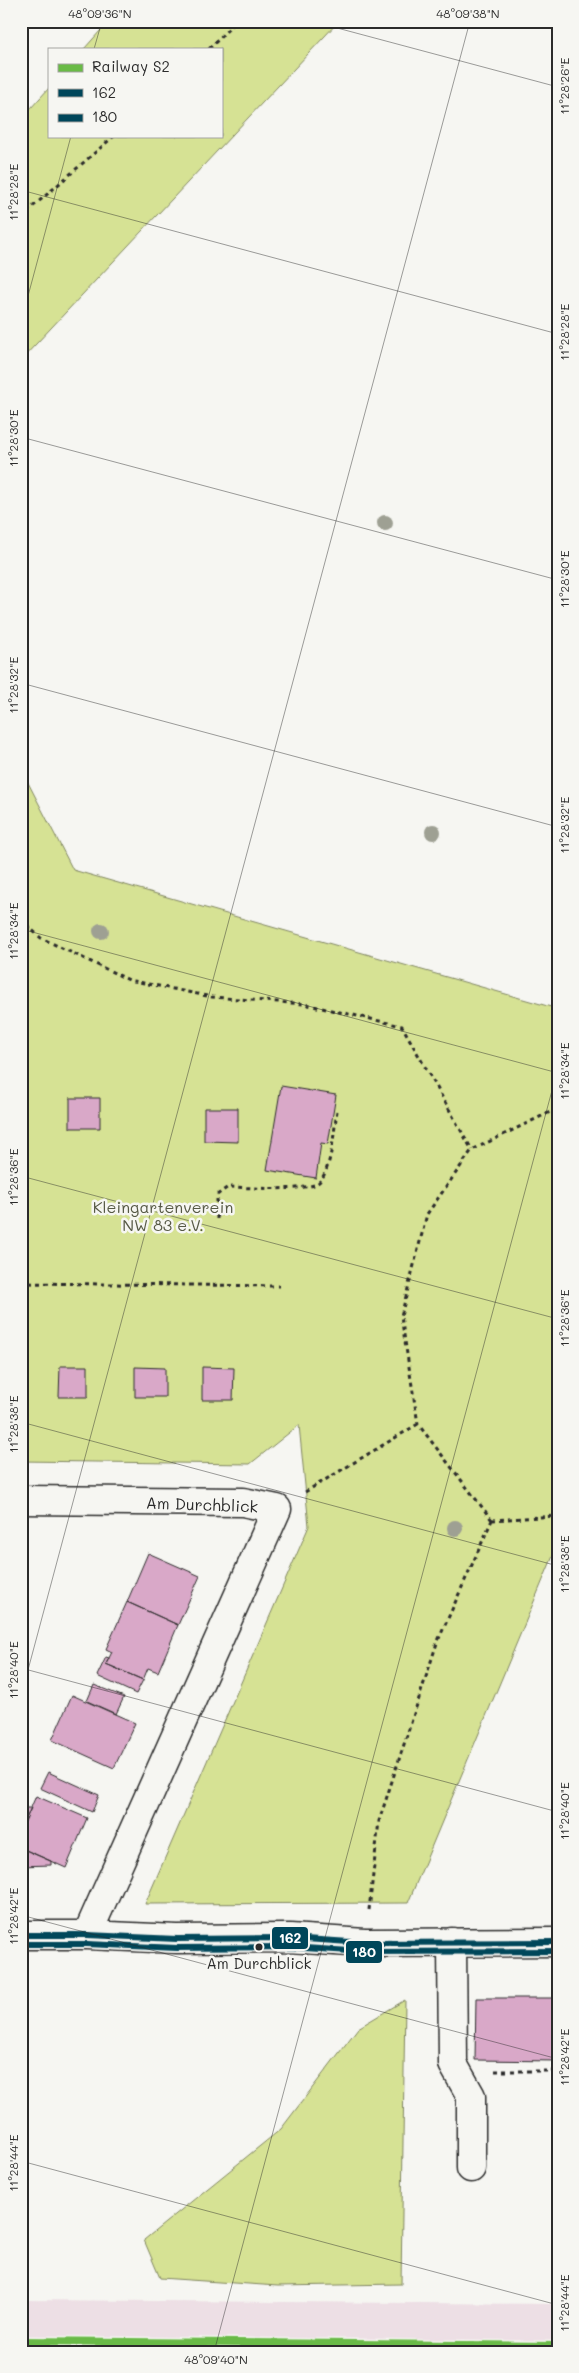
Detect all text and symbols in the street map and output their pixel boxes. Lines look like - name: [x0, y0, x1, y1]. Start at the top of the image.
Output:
- text: 48°09'36"N: [68, 5, 132, 21]
- text: 48°09'38"N: [436, 5, 500, 21]
- legend: [48, 48, 222, 138]
- text: Railway S2: [92, 56, 170, 76]
- text: 11°28'26"E: [556, 57, 572, 115]
- text: 162: [92, 82, 116, 102]
- text: 180: [92, 106, 117, 126]
- text: 11°28'28"E: [5, 163, 21, 221]
- text: 11°28'28"E: [556, 303, 572, 361]
- text: 11°28'30"E: [5, 409, 21, 467]
- text: 11°28'30"E: [556, 550, 572, 608]
- text: 11°28'32"E: [5, 656, 21, 713]
- text: 11°28'32"E: [556, 796, 572, 853]
- text: 11°28'34"E: [5, 902, 21, 960]
- text: 11°28'34"E: [556, 1042, 572, 1100]
- text: 11°28'36"E: [5, 1148, 21, 1206]
- park label: Kleingartenverein NW 83 e.V.: [93, 1196, 233, 1235]
- text: 11°28'36"E: [556, 1289, 572, 1347]
- text: 11°28'38"E: [5, 1395, 21, 1453]
- street label: Am Durchblick: [146, 1492, 258, 1516]
- text: 11°28'38"E: [556, 1535, 572, 1593]
- text: 11°28'40"E: [5, 1641, 21, 1699]
- text: 11°28'40"E: [556, 1782, 572, 1840]
- text: 11°28'42"E: [5, 1887, 21, 1944]
- line badge: 162: [271, 1926, 309, 1950]
- text: 162: [279, 1928, 301, 1947]
- line badge: 180: [345, 1940, 383, 1964]
- marker: Am Durchblick: [254, 1942, 264, 1952]
- text: 180: [352, 1942, 376, 1961]
- place label: Am Durchblick: [206, 1953, 312, 1973]
- text: 11°28'42"E: [556, 2028, 572, 2085]
- text: 11°28'44"E: [5, 2134, 21, 2192]
- text: 11°28'44"E: [556, 2274, 572, 2332]
- text: 48°09'40"N: [184, 2351, 248, 2367]

